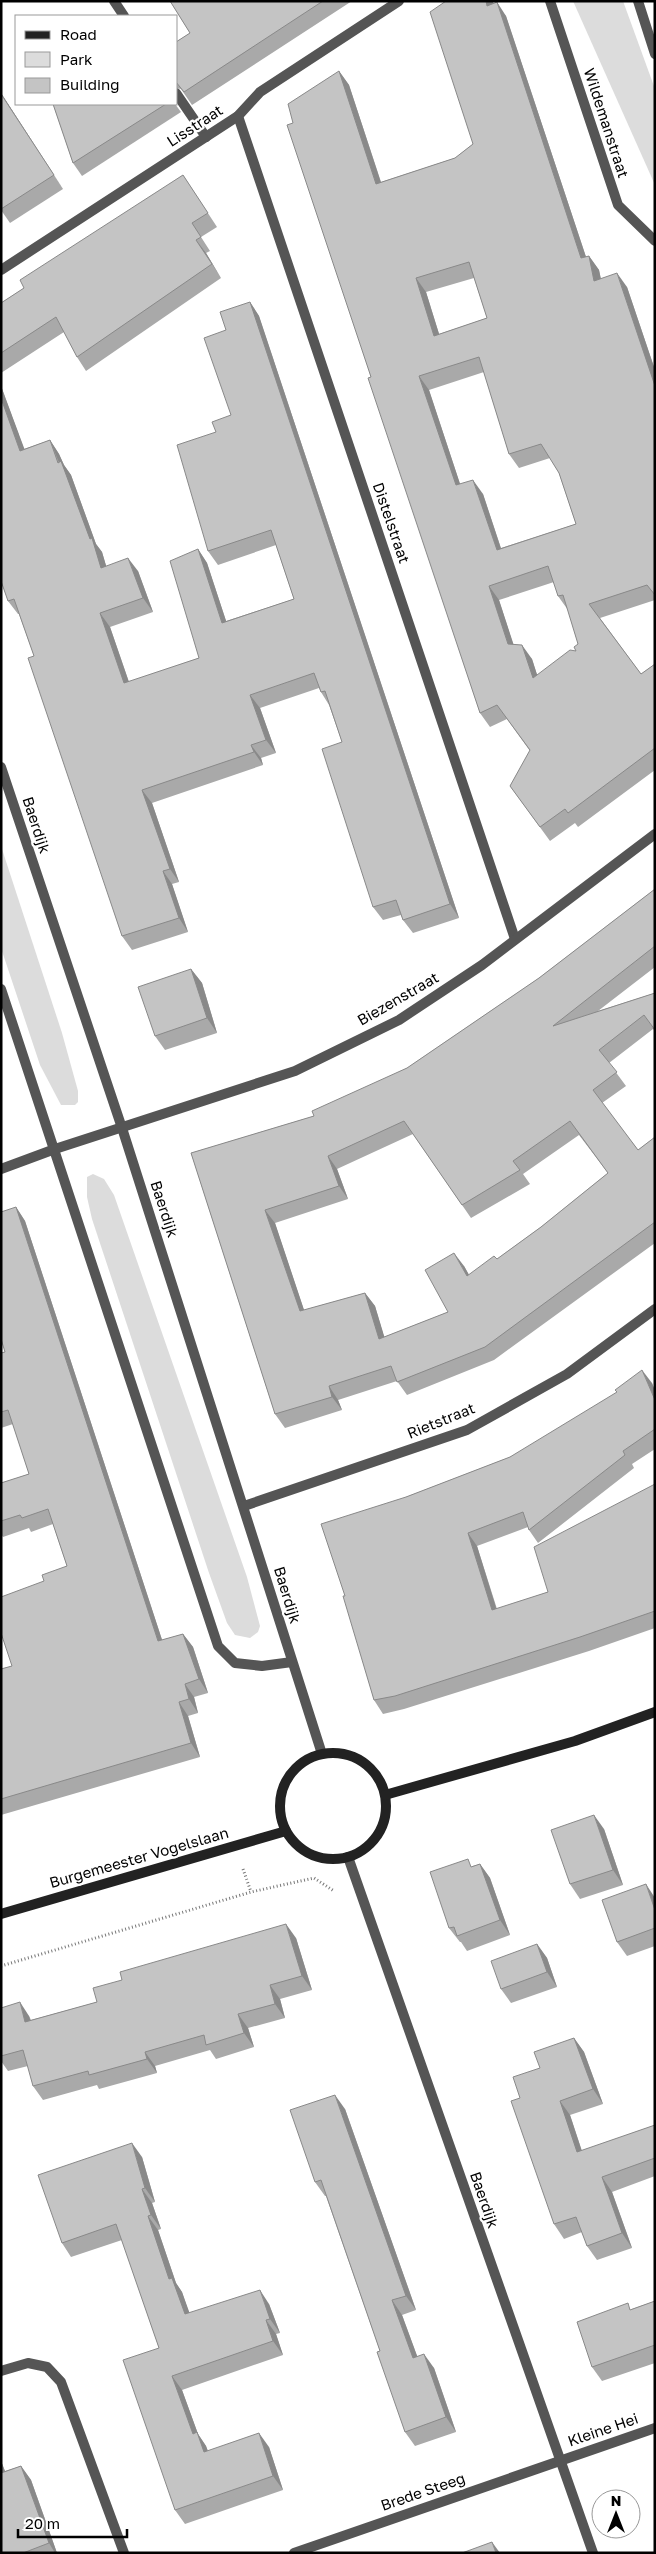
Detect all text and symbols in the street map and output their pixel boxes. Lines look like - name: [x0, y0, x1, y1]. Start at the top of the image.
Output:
- legend: [15, 15, 178, 105]
- text: Road: [60, 25, 97, 43]
- text: Park: [60, 50, 93, 68]
- street label: Wildemanstraat: [581, 65, 633, 180]
- text: Building: [60, 75, 120, 93]
- street label: Lisstraat: [163, 100, 226, 150]
- street label: Distelstraat: [370, 480, 414, 566]
- street label: Baerdijk: [19, 794, 55, 856]
- street label: Biezenstraat: [354, 968, 441, 1029]
- street label: Baerdijk: [147, 1178, 183, 1240]
- street label: Rietstraat: [404, 1398, 477, 1442]
- street label: Baerdijk: [271, 1564, 305, 1626]
- street label: Burgemeester Vogelslaan: [47, 1823, 230, 1891]
- street label: Baerdijk: [467, 2169, 503, 2231]
- street label: Kleine Hei: [565, 2409, 640, 2450]
- street label: Brede Steeg: [378, 2468, 467, 2514]
- north arrow: [591, 2489, 641, 2539]
- text: N: [611, 2492, 621, 2509]
- scale bar: [18, 2506, 126, 2538]
- text: 20 m: [25, 2514, 60, 2532]

